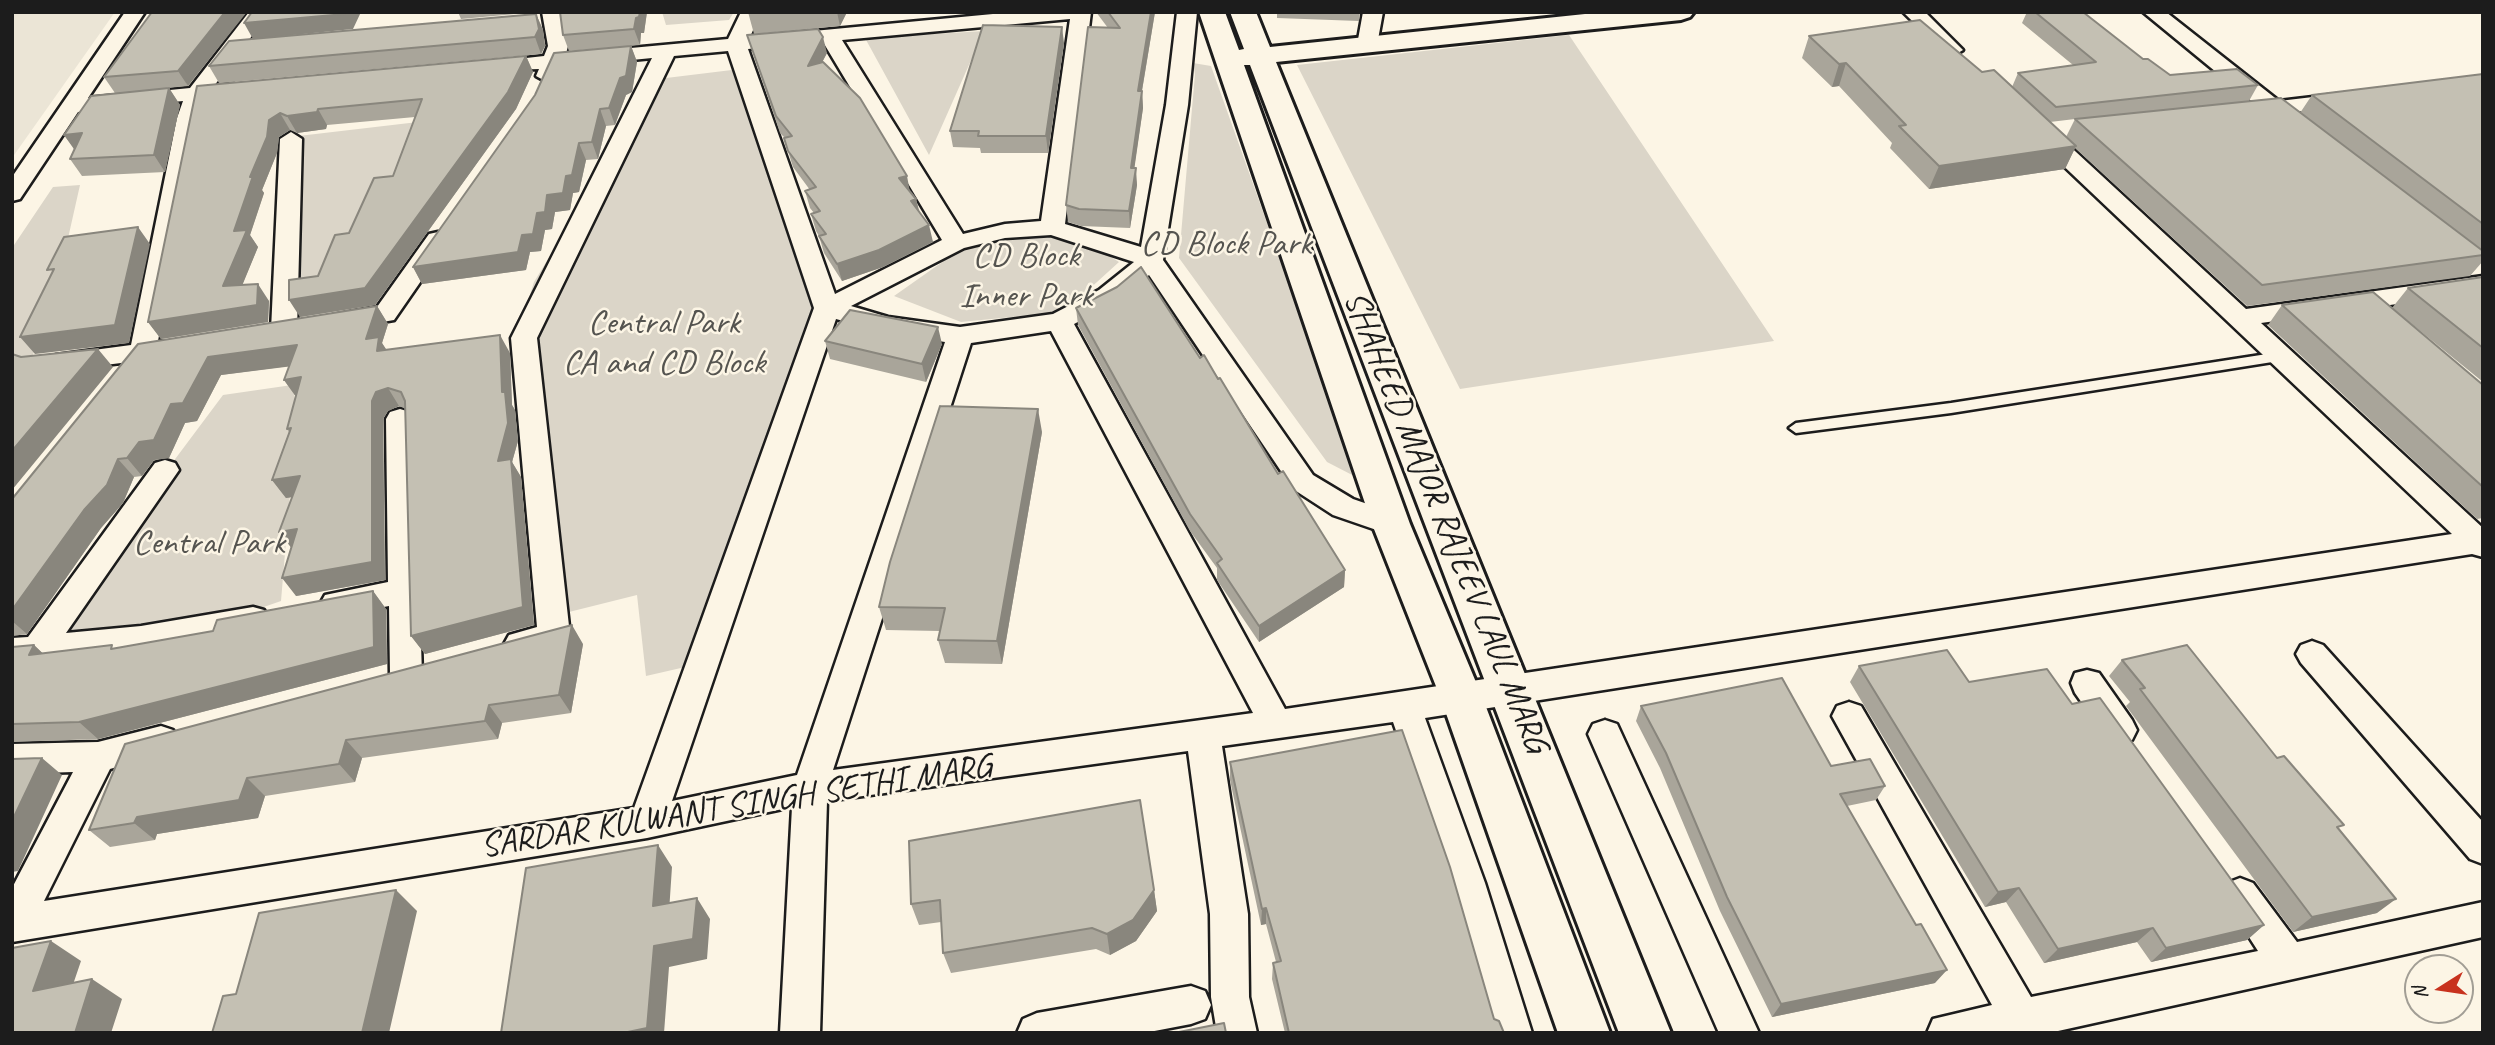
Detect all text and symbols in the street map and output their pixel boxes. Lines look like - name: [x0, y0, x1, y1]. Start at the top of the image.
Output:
- park label: CD Block Park: [1140, 224, 1312, 266]
- park label: CD Block Inner Park: [959, 236, 1093, 318]
- street label: SHAHEED MAJOR RAJEEV LAUL MARG: [1333, 286, 1557, 758]
- park label: Central Park CA and CD Block: [563, 303, 765, 385]
- park label: Central Park: [133, 523, 285, 565]
- street label: SARDAR KULWANT SINGH SETHI MARG: [478, 746, 994, 868]
- north arrow: [2404, 954, 2474, 1024]
- text: N: [2407, 985, 2433, 1001]

